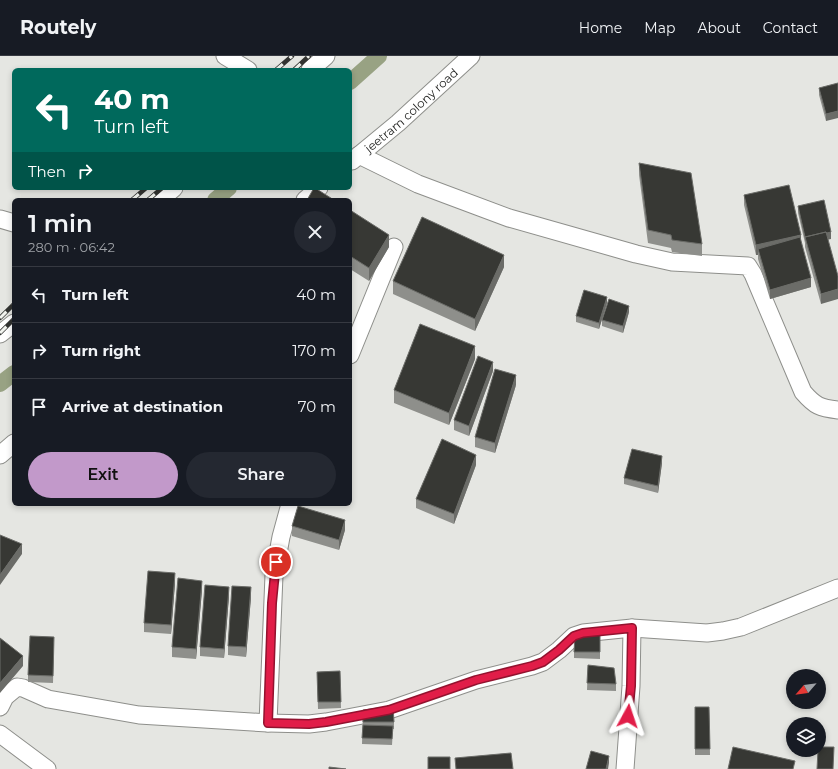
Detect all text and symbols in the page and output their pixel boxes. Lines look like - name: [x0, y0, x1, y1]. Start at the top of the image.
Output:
- text: Routely: [20, 16, 96, 39]
- text: Home: [579, 19, 622, 37]
- text: Map: [644, 19, 675, 37]
- text: About: [697, 19, 741, 37]
- text: Contact: [763, 19, 818, 37]
- street label: jeetram colony road: [360, 65, 461, 157]
- text: 40 m: [94, 82, 170, 116]
- icon: left: [28, 84, 80, 136]
- text: Turn left: [94, 116, 169, 138]
- icon: right: [74, 160, 96, 182]
- text: Then: [28, 162, 66, 181]
- text: 1 min: [28, 209, 92, 238]
- button: close: [294, 211, 336, 253]
- text: 280 m · 06:42: [28, 239, 115, 255]
- icon: left: [28, 284, 50, 306]
- text: Turn left: [62, 285, 129, 304]
- text: 40 m: [296, 285, 336, 304]
- icon: right: [28, 340, 50, 362]
- text: Turn right: [62, 341, 141, 360]
- text: 170 m: [292, 341, 336, 360]
- icon: arrive: [28, 396, 50, 418]
- text: Arrive at destination: [62, 397, 223, 416]
- text: 70 m: [298, 397, 336, 416]
- button: Exit: [28, 452, 178, 498]
- button: Share: [186, 452, 336, 498]
- pin: [259, 545, 293, 579]
- icon: arrive: [265, 551, 287, 573]
- north arrow: [786, 669, 826, 709]
- map controls: [786, 669, 826, 757]
- position arrow: [607, 695, 649, 737]
- button: layers: [786, 717, 826, 757]

